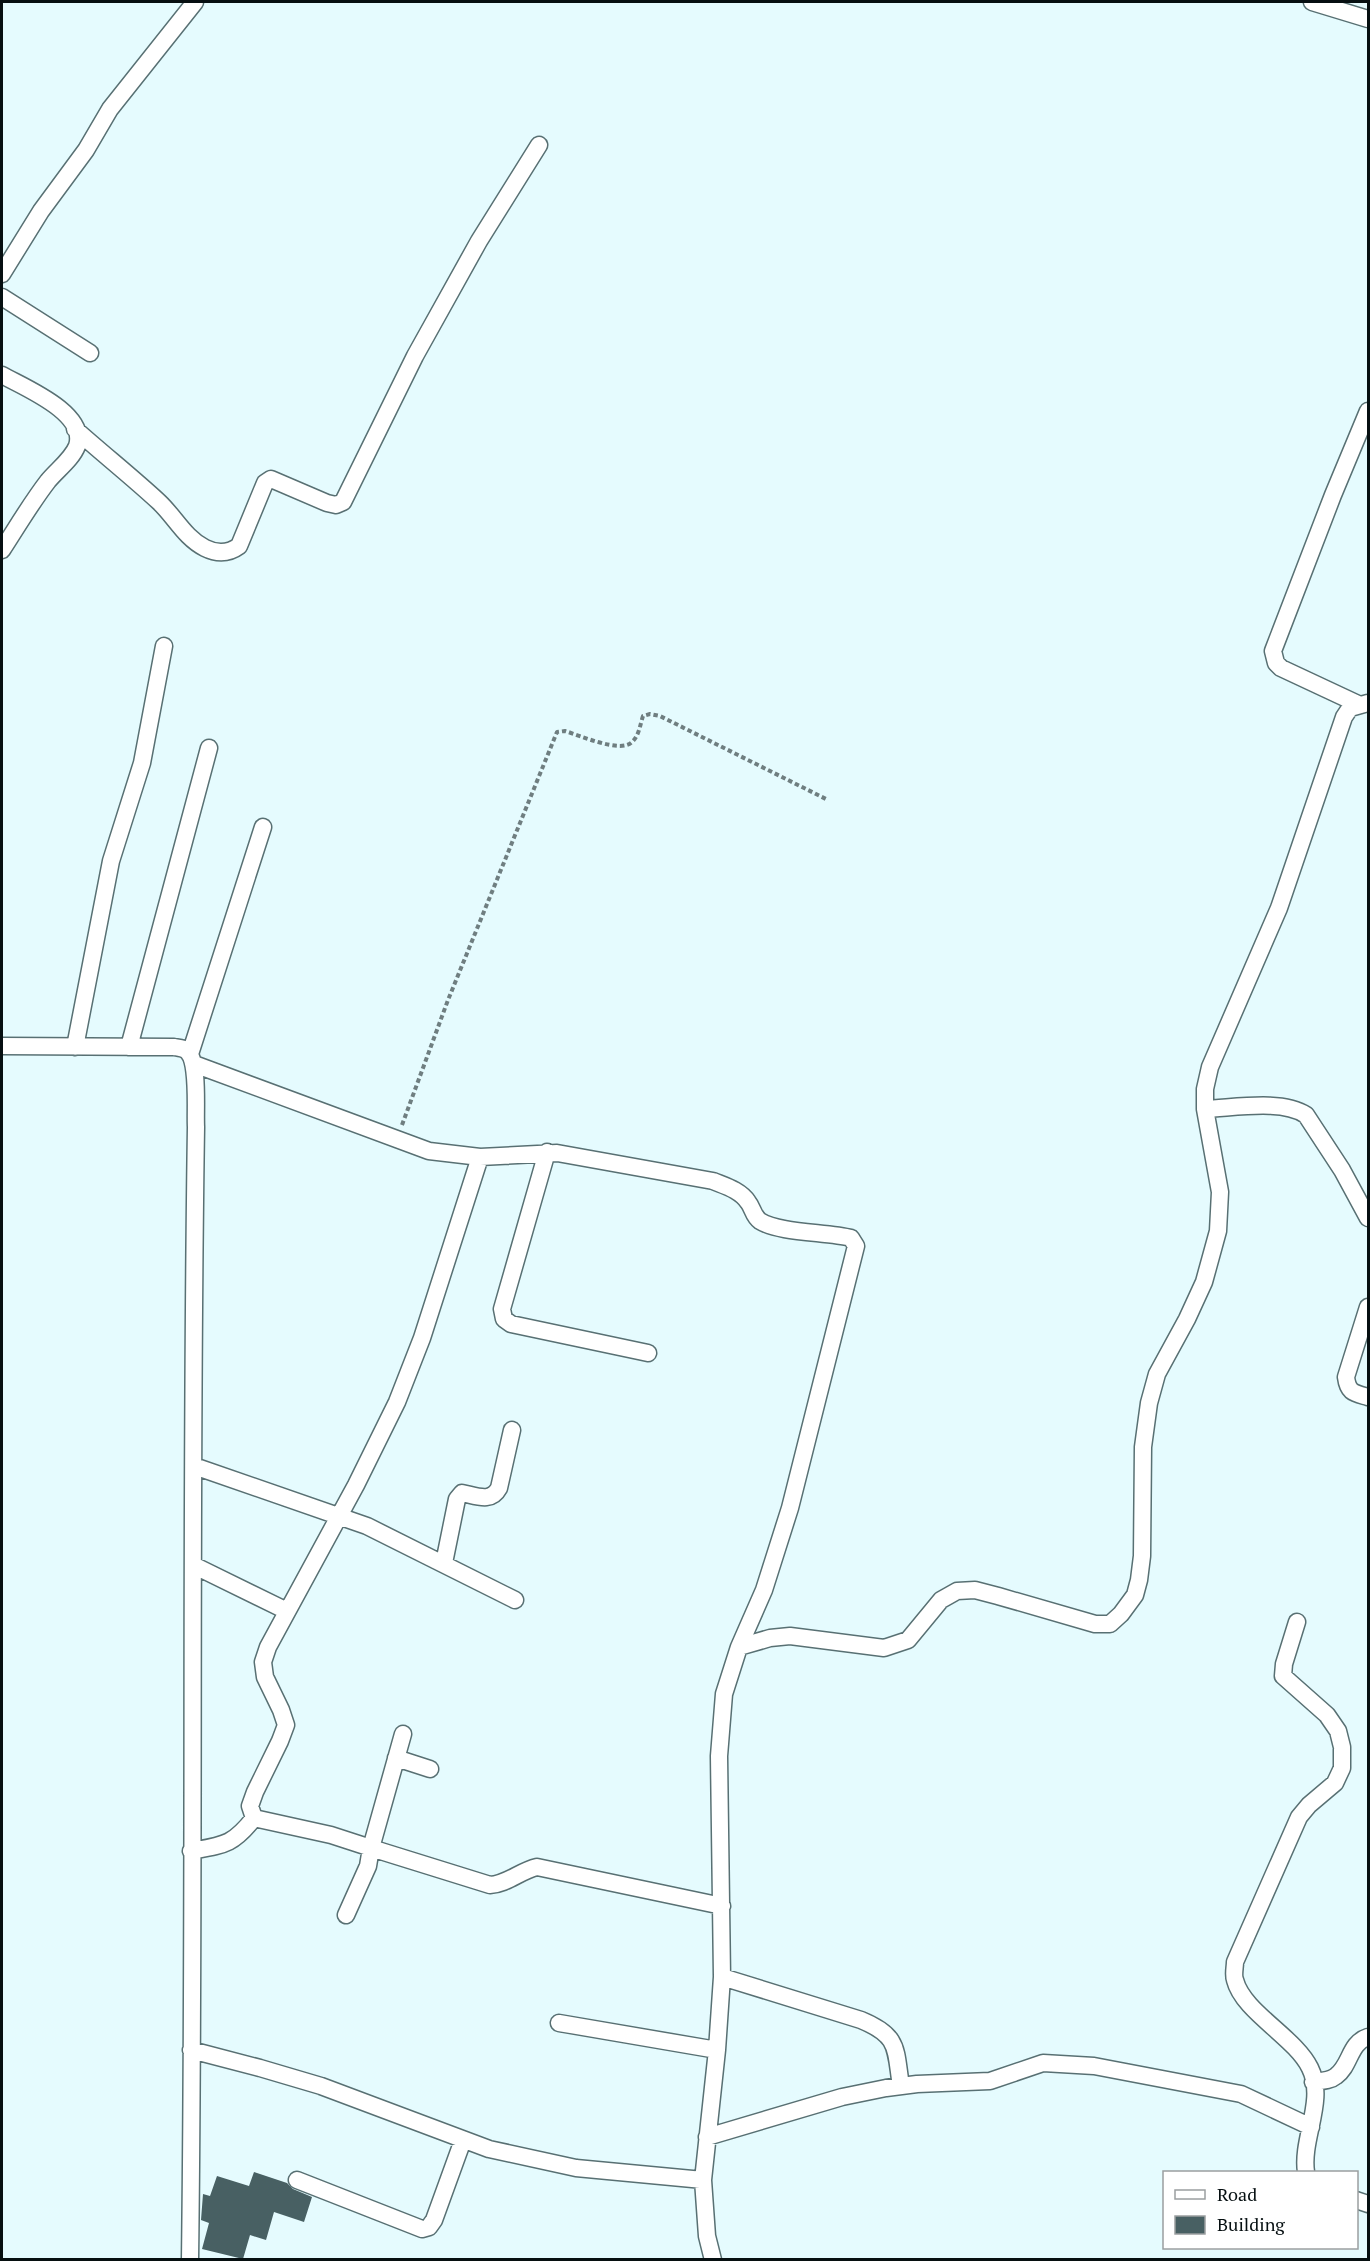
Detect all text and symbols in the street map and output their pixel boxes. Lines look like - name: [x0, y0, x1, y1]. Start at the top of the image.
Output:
- legend: [1163, 2171, 1358, 2249]
- text: Road: [1217, 2182, 1257, 2206]
- text: Building: [1217, 2212, 1285, 2236]

